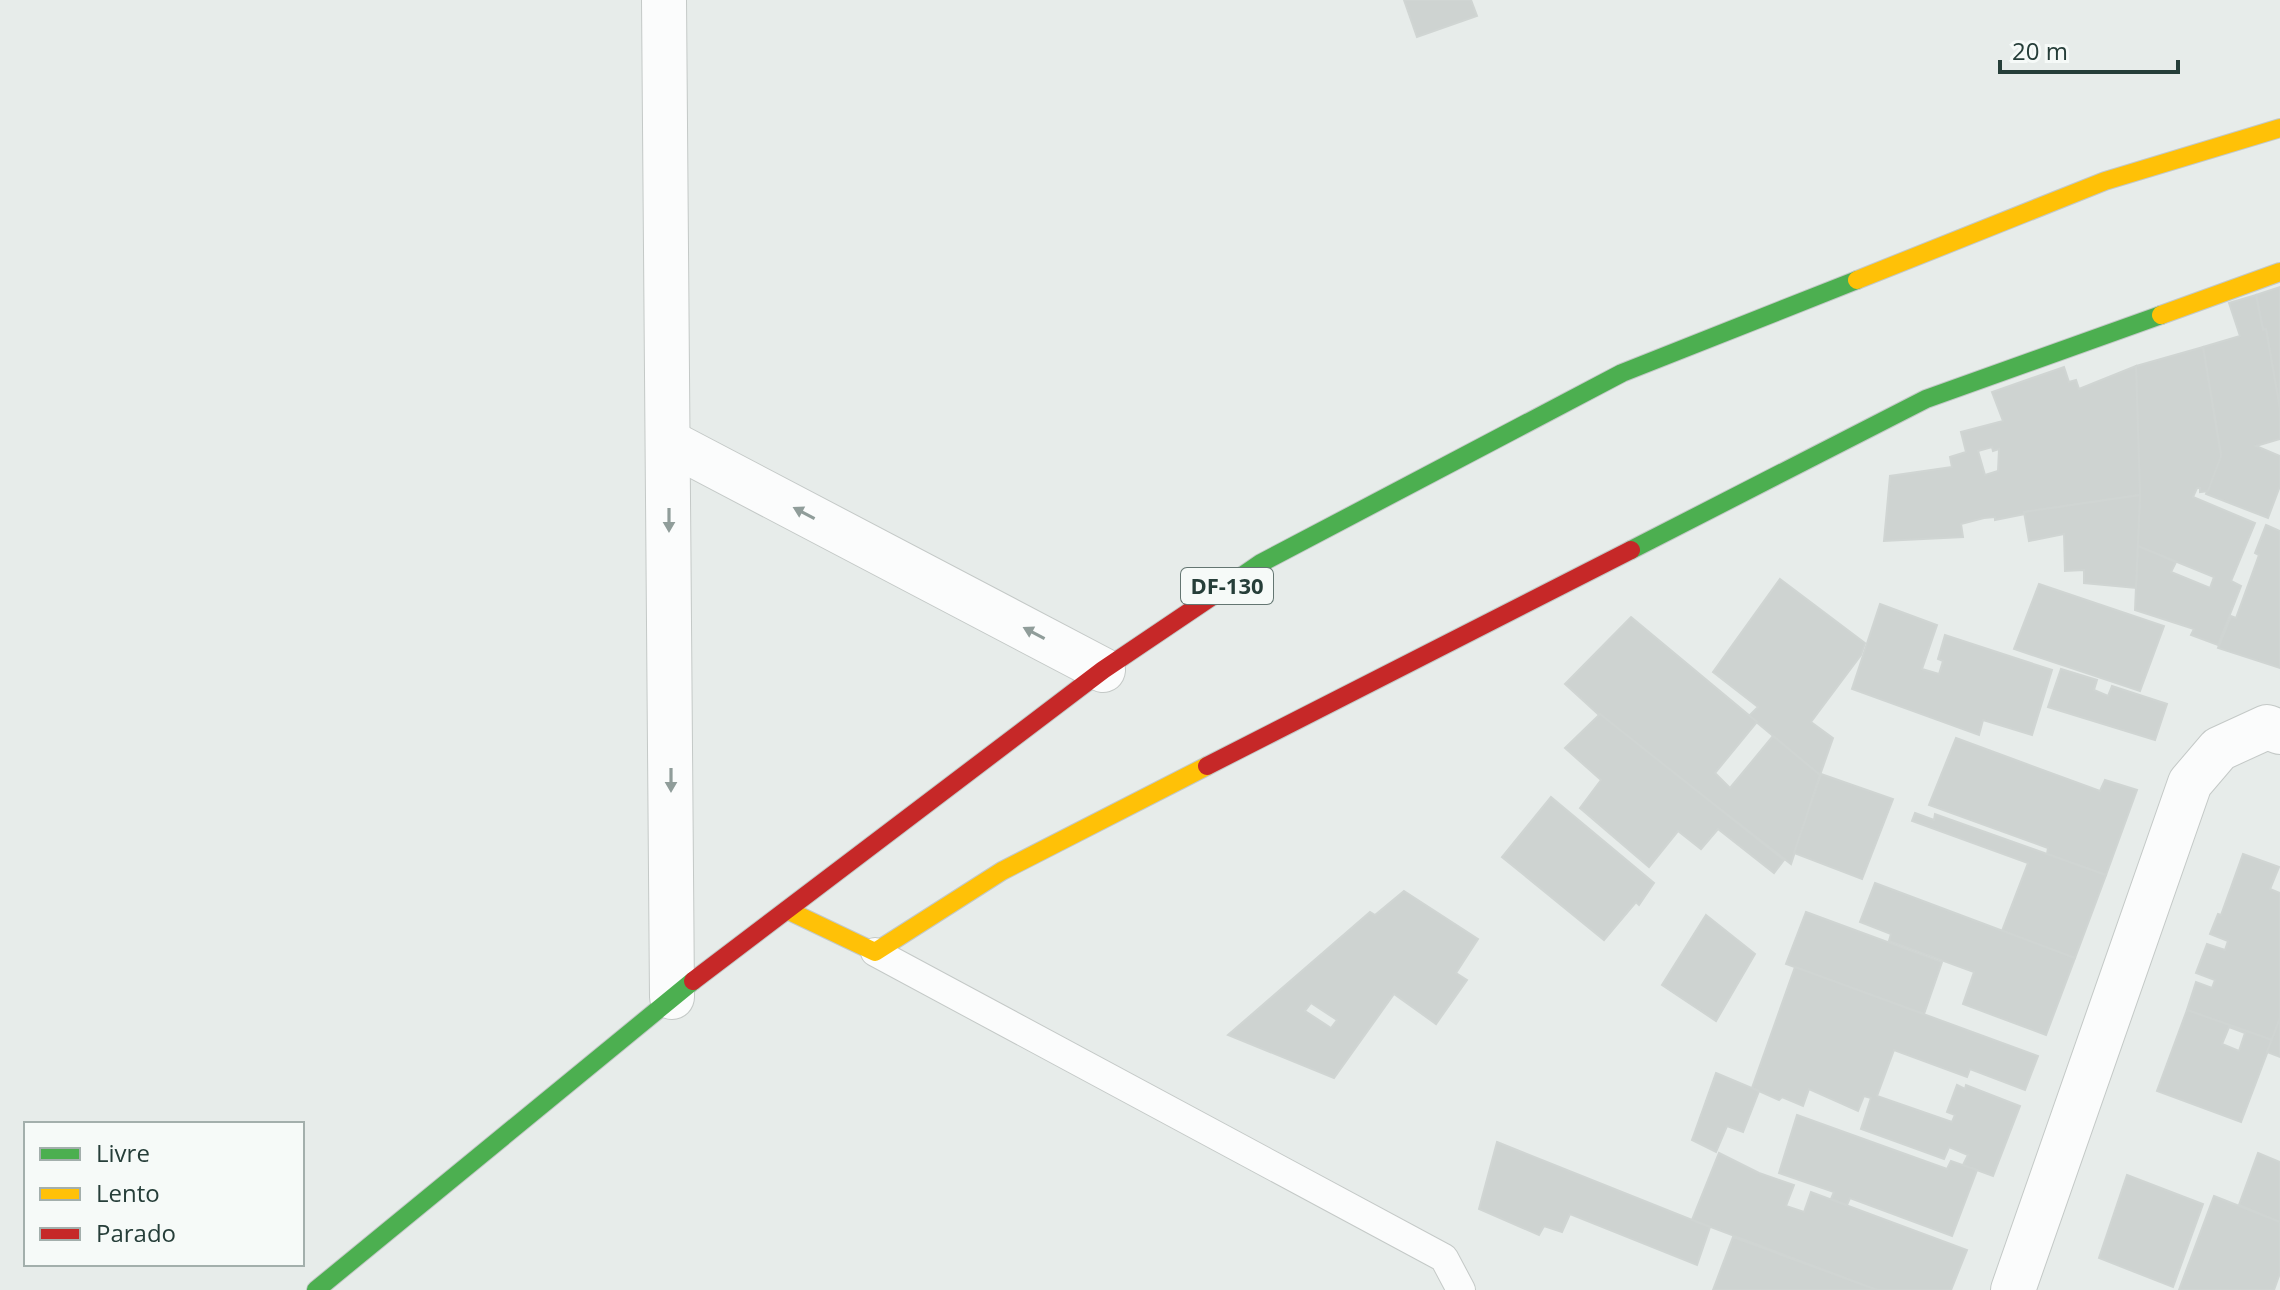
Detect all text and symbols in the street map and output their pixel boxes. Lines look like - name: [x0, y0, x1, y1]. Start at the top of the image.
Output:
- scale bar: [2000, 24, 2178, 74]
- text: 20 m: [2012, 34, 2068, 67]
- one-way arrow: [792, 506, 815, 519]
- one-way arrow: [663, 508, 675, 533]
- road number: DF-130: [1181, 568, 1273, 604]
- one-way arrow: [1023, 627, 1046, 640]
- one-way arrow: [665, 768, 677, 793]
- legend: [24, 1122, 304, 1266]
- text: Livre: [96, 1136, 150, 1169]
- text: Lento: [96, 1176, 160, 1209]
- text: Parado: [96, 1216, 176, 1249]

